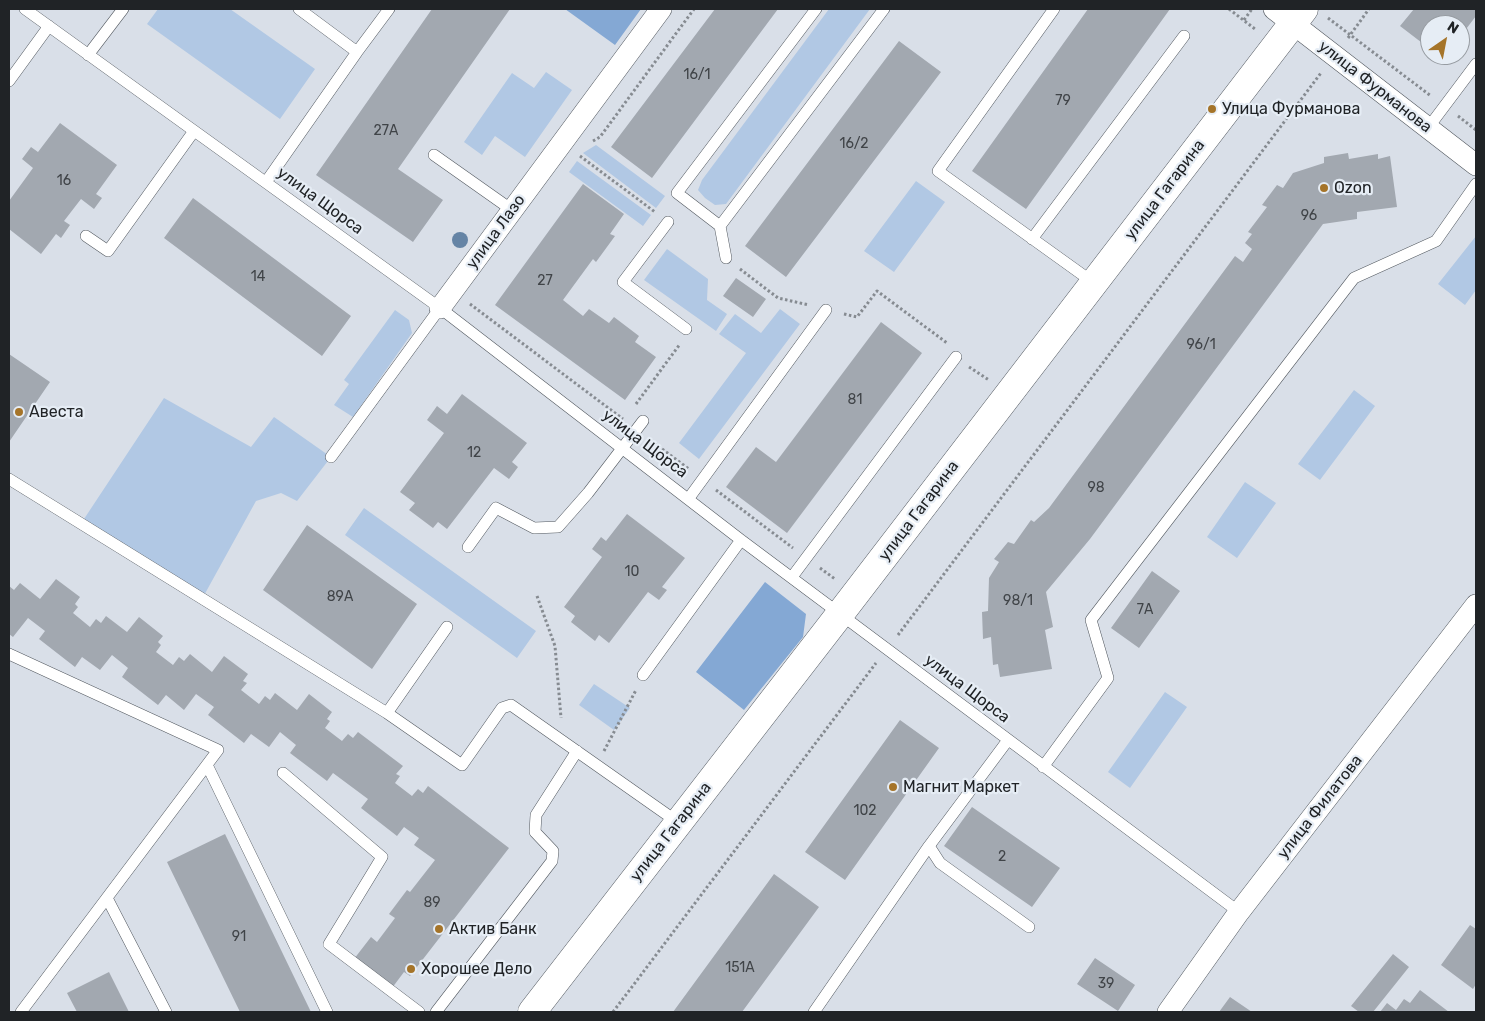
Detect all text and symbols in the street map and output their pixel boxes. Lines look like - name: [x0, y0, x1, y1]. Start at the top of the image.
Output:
- north arrow: [1420, 15, 1470, 65]
- text: N: [1444, 18, 1462, 38]
- street label: улица Фурманова: [1315, 37, 1435, 137]
- house number: 16/1: [683, 67, 711, 83]
- house number: 79: [1055, 93, 1071, 109]
- place label: Улица Фурманова: [1222, 99, 1360, 119]
- marker: Улица Фурманова: [1206, 103, 1218, 115]
- house number: 27А: [374, 123, 398, 139]
- house number: 16/2: [839, 136, 869, 152]
- street label: улица Гагарина: [1121, 136, 1209, 244]
- street label: улица Щорса: [273, 163, 367, 239]
- house number: 16: [57, 173, 71, 189]
- place label: Ozon: [1334, 178, 1372, 198]
- marker: Ozon: [1318, 182, 1330, 194]
- street label: улица Лазо: [463, 191, 529, 273]
- house number: 96: [1301, 208, 1317, 224]
- house number: 14: [251, 269, 265, 285]
- house number: 27: [537, 273, 553, 289]
- house number: 96/1: [1186, 337, 1216, 353]
- house number: 81: [848, 392, 862, 408]
- place label: Авеста: [29, 402, 84, 422]
- marker: Авеста: [13, 406, 25, 418]
- street label: улица Щорса: [599, 406, 691, 482]
- house number: 12: [467, 445, 481, 461]
- street label: улица Гагарина: [875, 457, 963, 565]
- house number: 98: [1087, 480, 1105, 496]
- house number: 10: [625, 564, 639, 580]
- house number: 89А: [327, 589, 353, 605]
- house number: 98/1: [1003, 593, 1033, 609]
- house number: 7А: [1137, 602, 1153, 618]
- street label: улица Щорса: [921, 651, 1013, 727]
- street label: улица Филатова: [1273, 751, 1367, 863]
- place label: Магнит Маркет: [903, 777, 1019, 797]
- street label: улица Гагарина: [626, 779, 716, 885]
- marker: Магнит Маркет: [887, 781, 899, 793]
- house number: 102: [853, 803, 877, 819]
- house number: 2: [998, 849, 1006, 865]
- house number: 89: [423, 895, 441, 911]
- place label: Актив Банк: [449, 919, 537, 939]
- marker: Актив Банк: [433, 923, 445, 935]
- house number: 91: [232, 929, 246, 945]
- place label: Хорошее Дело: [421, 959, 532, 979]
- house number: 151А: [725, 960, 755, 976]
- marker: Хорошее Дело: [405, 963, 417, 975]
- house number: 39: [1098, 976, 1114, 992]

